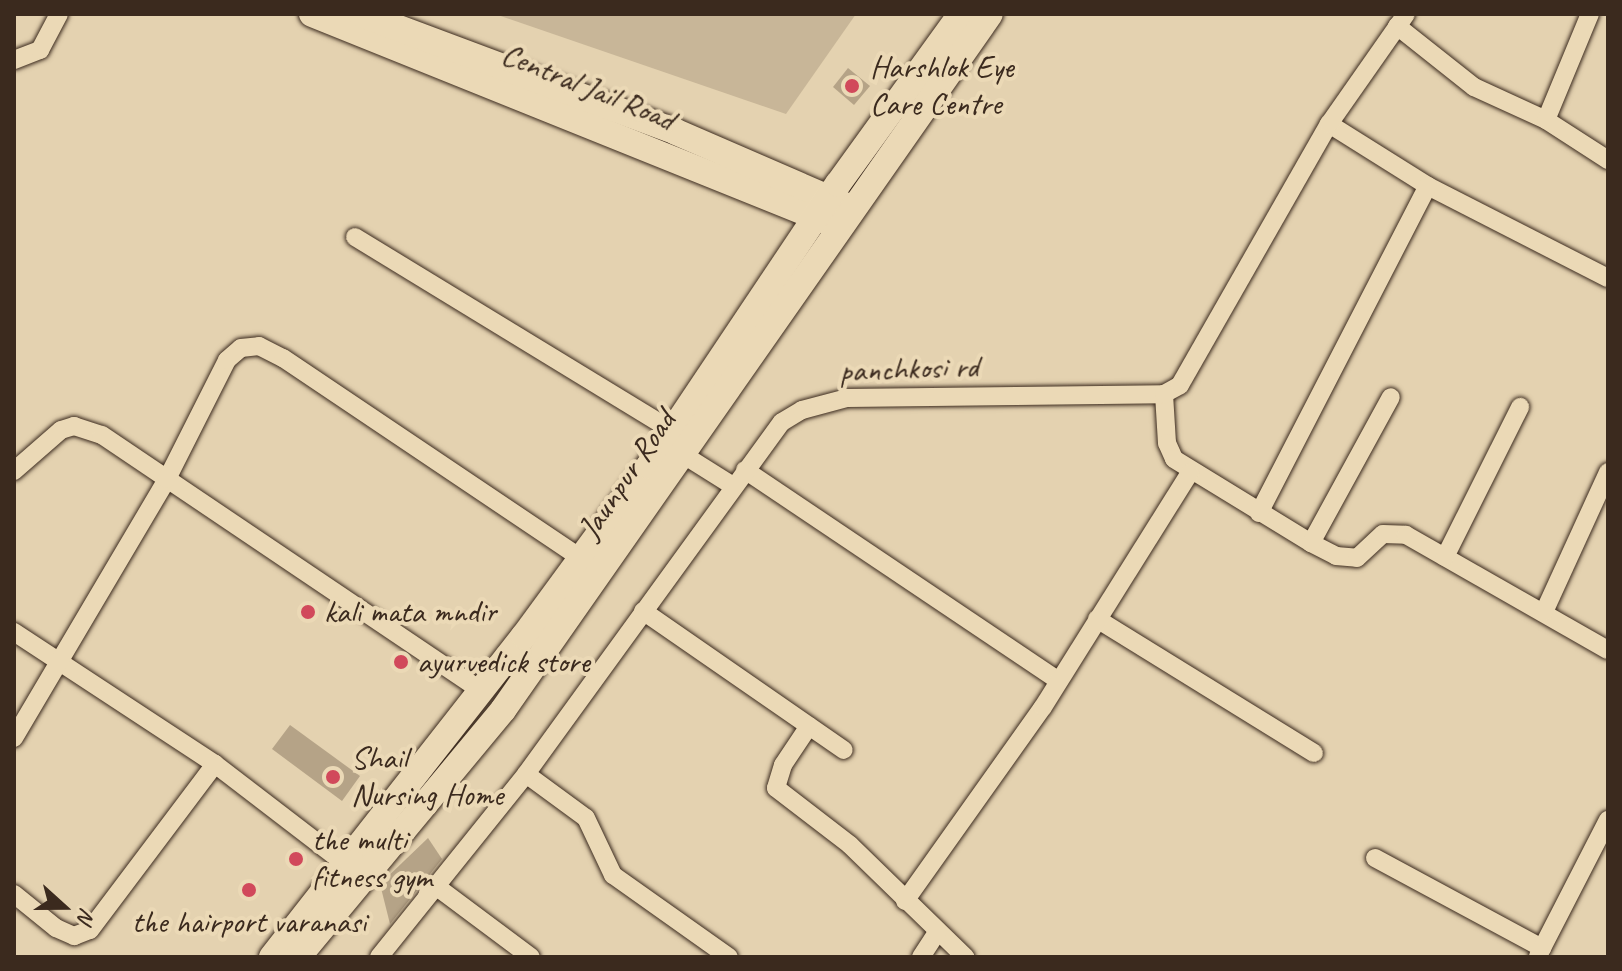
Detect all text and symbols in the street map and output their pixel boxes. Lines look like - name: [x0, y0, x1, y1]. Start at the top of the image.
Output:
- street label: Central Jail Road: [495, 35, 681, 139]
- place label: Harshlok Eye Care Centre: [870, 49, 1013, 124]
- marker: Harshlok Eye Care Centre: [841, 75, 863, 97]
- street label: panchkosi rd: [839, 347, 979, 391]
- street label: Jaunpur Road: [570, 404, 684, 546]
- place label: kali mata mndir: [324, 593, 494, 631]
- marker: kali mata mndir: [299, 603, 317, 621]
- place label: ayurvedick store: [417, 643, 590, 681]
- marker: ayurvedick store: [392, 653, 410, 671]
- place label: Shail Nursing Home: [351, 740, 502, 815]
- marker: Shail Nursing Home: [322, 766, 344, 788]
- place label: the multi fitness gym: [312, 822, 432, 897]
- marker: the multi fitness gym: [287, 850, 305, 868]
- north arrow: [24, 867, 104, 947]
- marker: the hairport varanasi: [240, 881, 258, 899]
- place label: the hairport varanasi: [131, 903, 367, 941]
- text: N: [71, 904, 102, 927]

